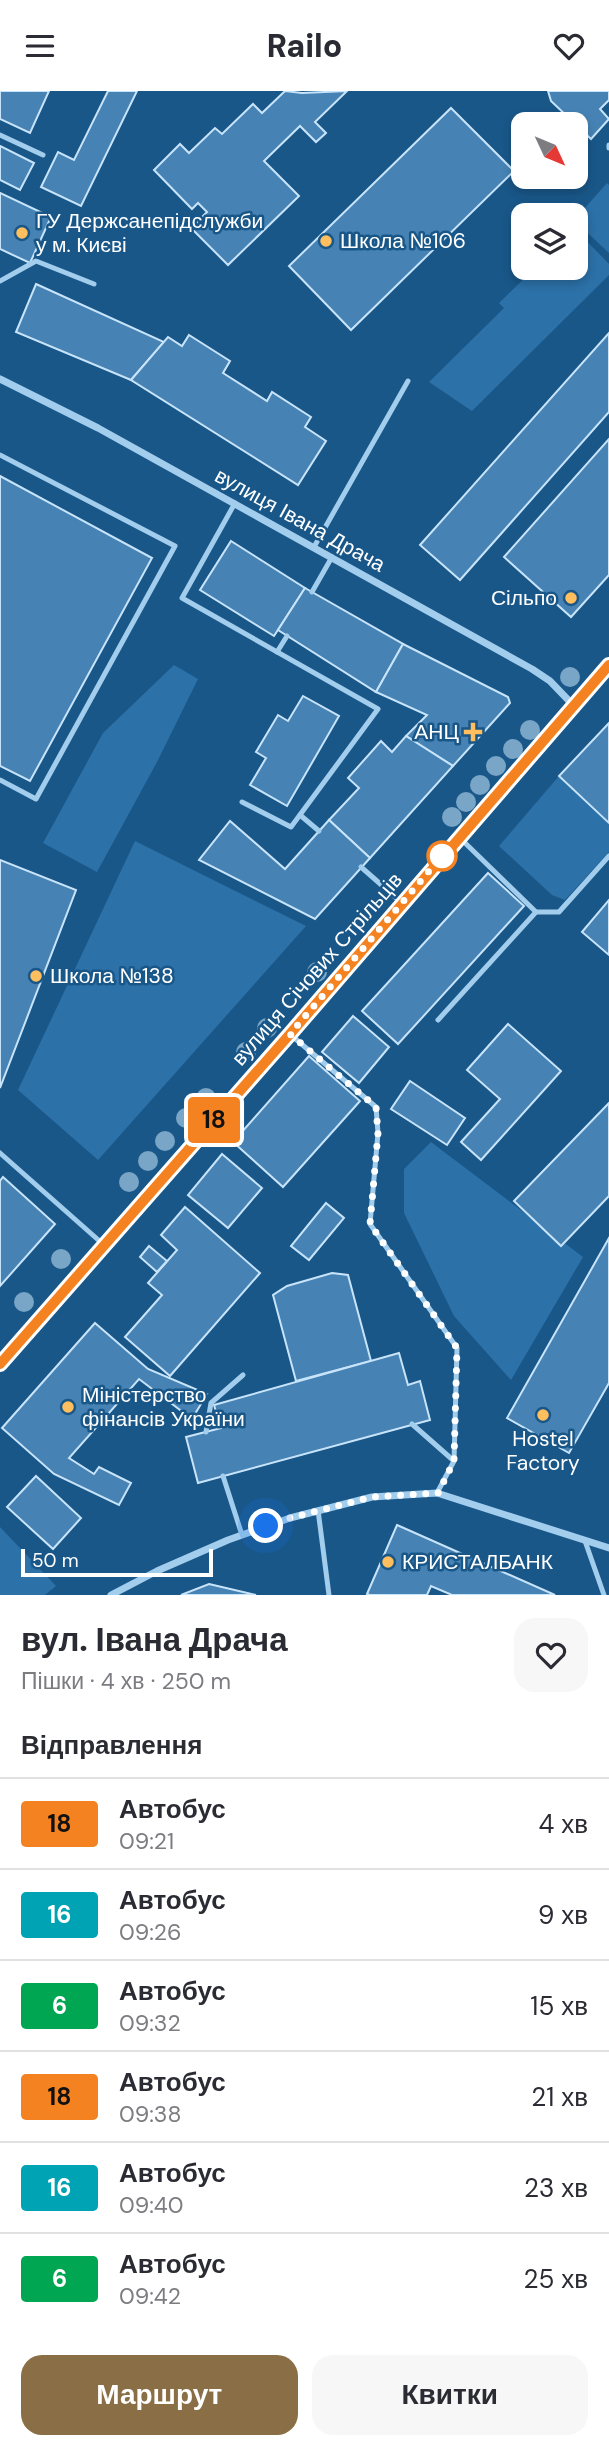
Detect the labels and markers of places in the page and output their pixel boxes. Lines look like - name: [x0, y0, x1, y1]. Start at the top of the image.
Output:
- place label: ГУ Держсанепідслужби у м. Києві: [36, 207, 263, 259]
- marker: ГУ Держсанепідслужби у м. Києві: [14, 225, 30, 241]
- place label: Школа №106: [340, 227, 466, 255]
- marker: Школа №106: [318, 233, 334, 249]
- place label: Сільпо: [491, 584, 557, 612]
- marker: Сільпо: [563, 590, 579, 606]
- place label: АНЦ: [414, 718, 459, 746]
- marker: АНЦ: [465, 724, 481, 740]
- unlabelled marker: [427, 841, 457, 871]
- place label: Школа №138: [50, 962, 174, 990]
- marker: Школа №138: [28, 968, 44, 984]
- place label: Міністерство фінансів України: [82, 1381, 245, 1433]
- marker: Міністерство фінансів України: [60, 1399, 76, 1415]
- marker: Hostel Factory: [535, 1407, 551, 1423]
- place label: Hostel Factory: [506, 1425, 580, 1477]
- place label: КРИСТАЛБАНК: [402, 1548, 554, 1576]
- marker: КРИСТАЛБАНК: [380, 1554, 396, 1570]

